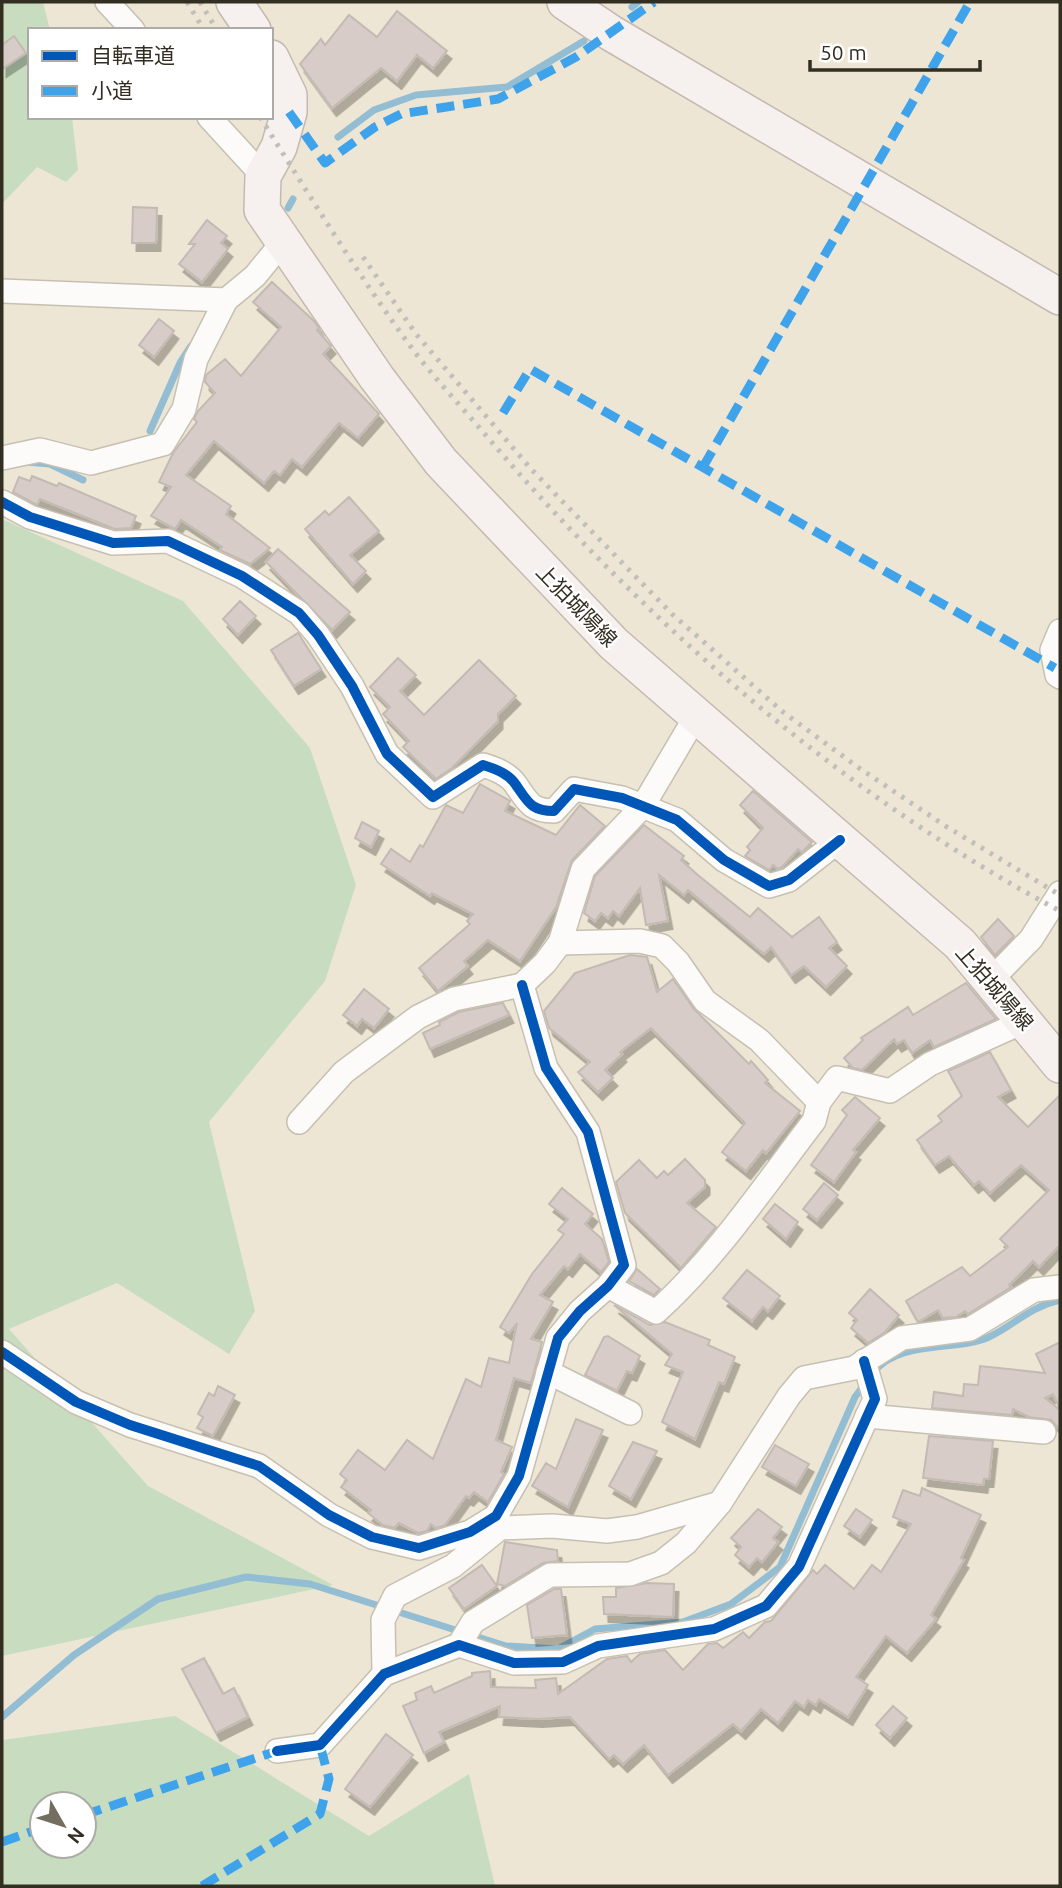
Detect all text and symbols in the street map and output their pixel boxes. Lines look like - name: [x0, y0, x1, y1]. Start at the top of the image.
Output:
- legend: [28, 28, 273, 119]
- scale bar: [810, 28, 980, 72]
- text: 50 m: [820, 40, 867, 64]
- text: 自転車道: [91, 43, 175, 67]
- text: 小道: [91, 78, 133, 102]
- street label: 上狛城陽線: [532, 559, 622, 651]
- street label: 上狛城陽線: [952, 940, 1038, 1034]
- north arrow: [28, 1790, 98, 1860]
- text: N: [63, 1823, 89, 1848]

